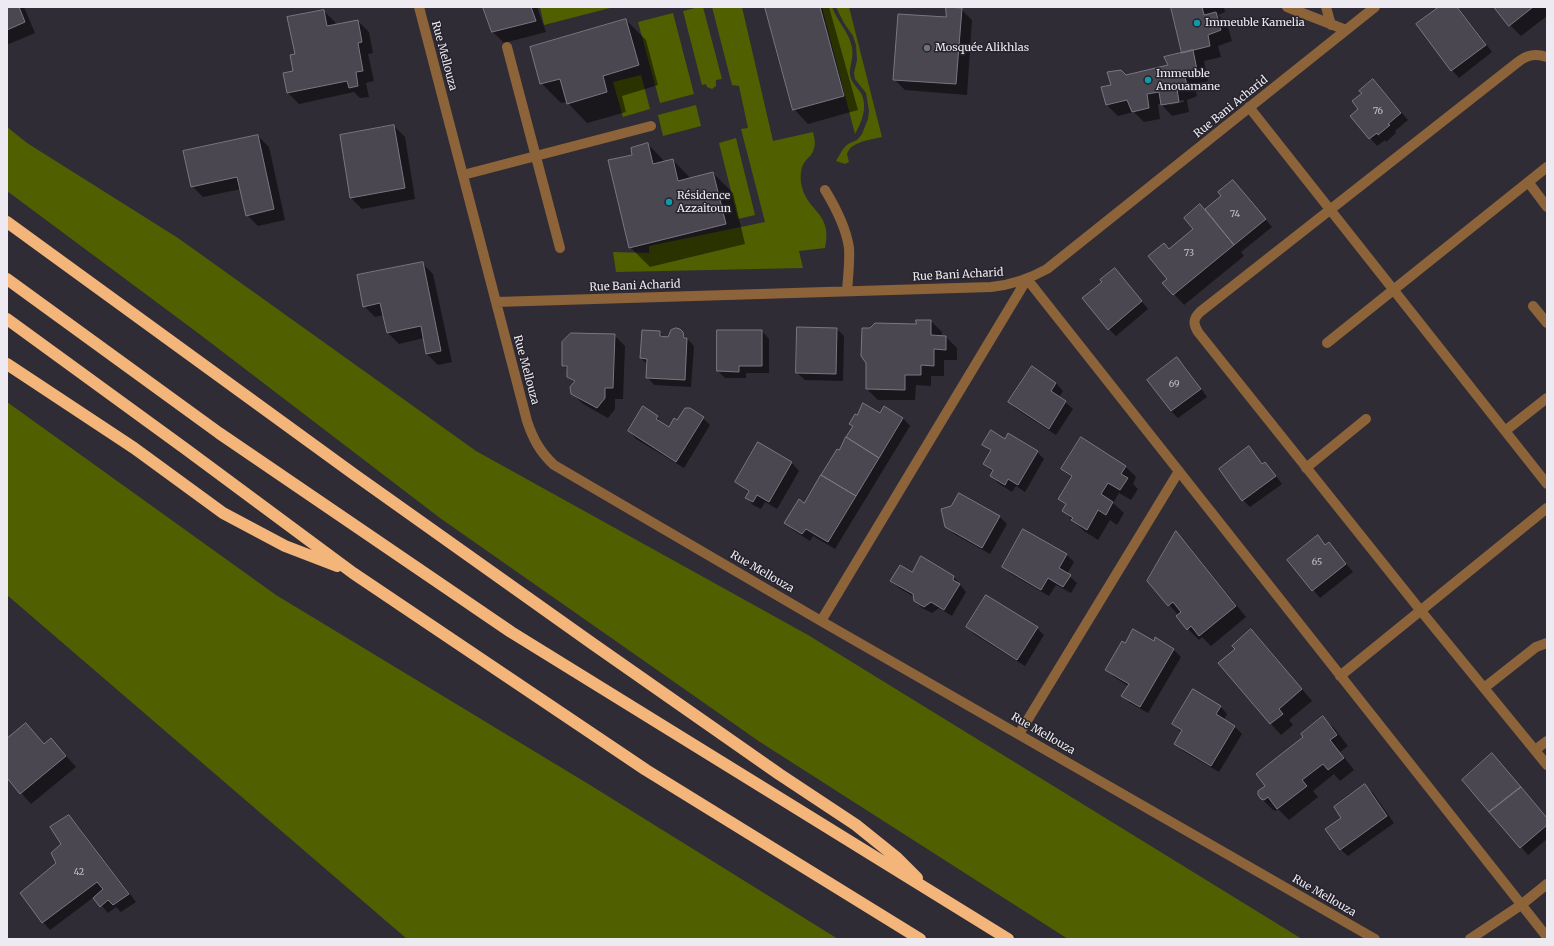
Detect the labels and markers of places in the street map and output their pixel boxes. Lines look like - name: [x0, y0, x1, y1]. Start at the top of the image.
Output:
- place label: Immeuble Kamelia: [1205, 16, 1305, 30]
- marker: Immeuble Kamelia: [1192, 18, 1202, 28]
- place label: Mosquée Alikhlas: [935, 41, 1029, 55]
- marker: Mosquée Alikhlas: [922, 43, 932, 53]
- place label: Immeuble Anouamane: [1156, 67, 1220, 93]
- marker: Immeuble Anouamane: [1143, 75, 1153, 85]
- place label: Résidence Azzaitoun: [677, 189, 731, 215]
- marker: Résidence Azzaitoun: [664, 197, 674, 207]

